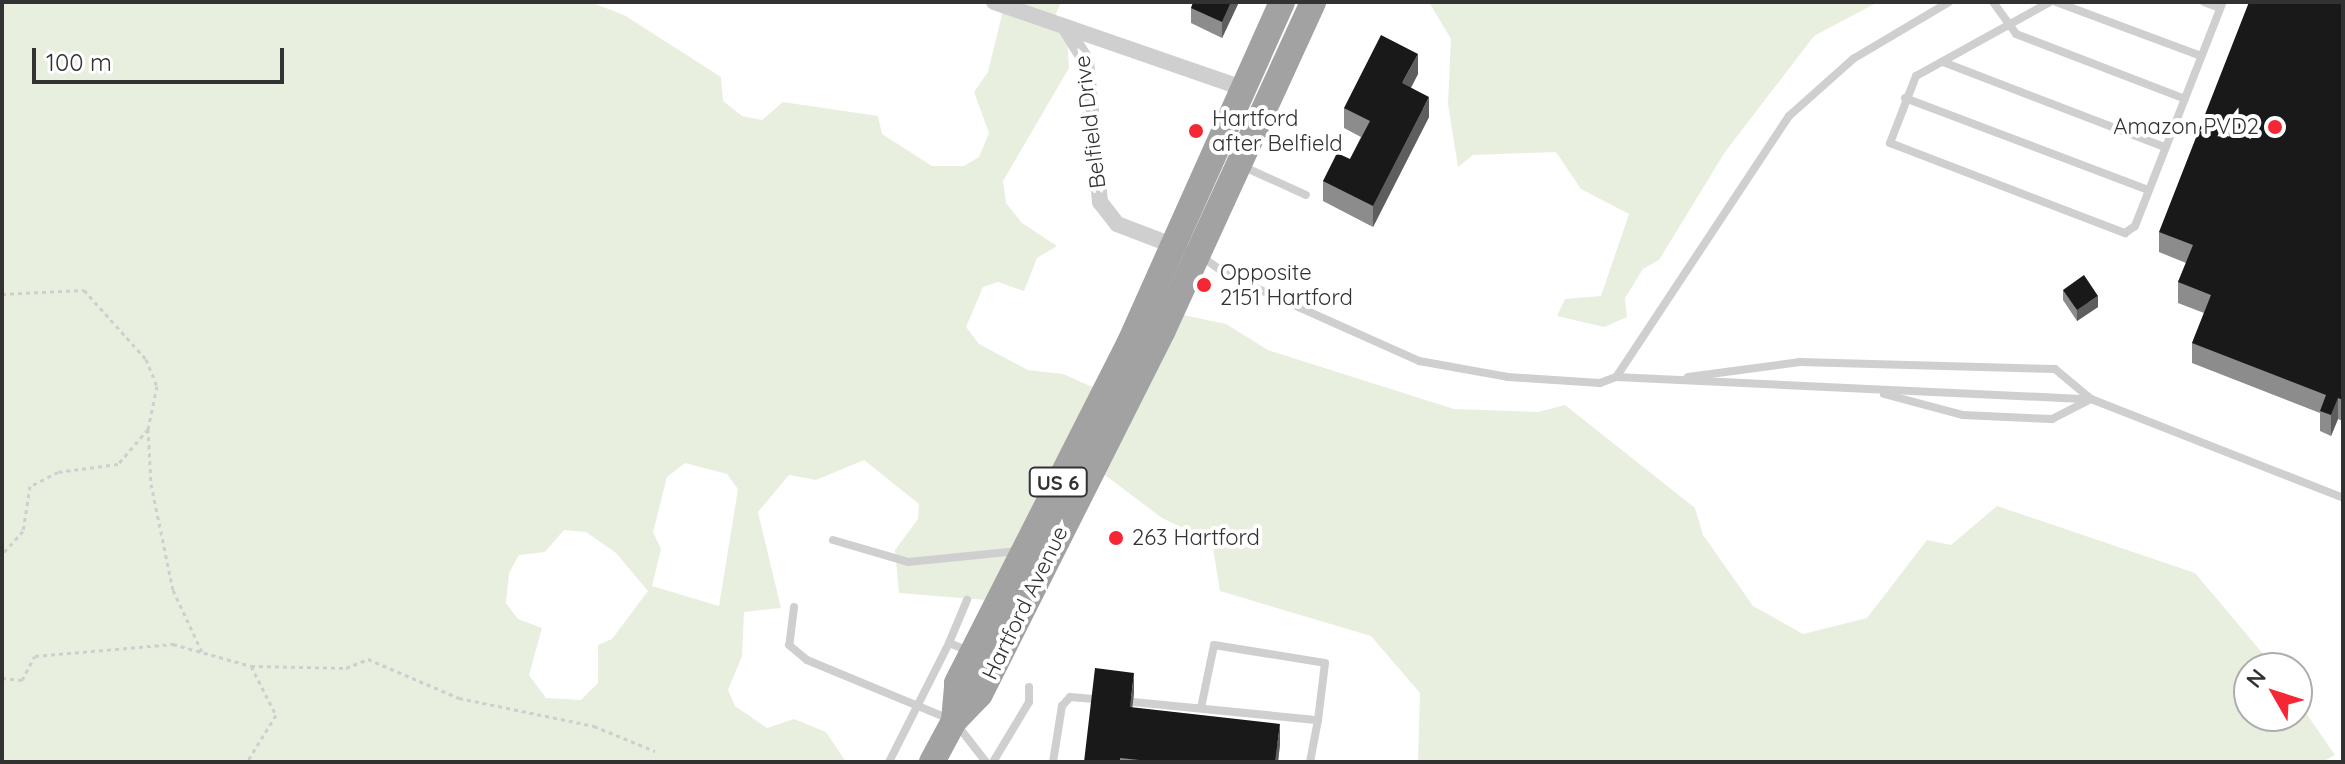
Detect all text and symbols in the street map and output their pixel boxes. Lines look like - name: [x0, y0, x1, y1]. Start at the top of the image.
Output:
- scale bar: [36, 32, 288, 82]
- text: 100 m: [46, 47, 112, 77]
- street label: Belfield Drive: [1069, 54, 1111, 190]
- place label: Hartford after Belfield: [1212, 105, 1343, 156]
- place label: Amazon PVD2: [2113, 114, 2259, 140]
- marker: Amazon PVD2: [2266, 118, 2284, 136]
- marker: Hartford after Belfield: [1187, 122, 1205, 140]
- place label: Opposite 2151 Hartford: [1220, 259, 1353, 310]
- marker: Opposite 2151 Hartford: [1195, 276, 1213, 294]
- road number: US 6: [1028, 466, 1088, 498]
- street label: Hartford Avenue: [976, 522, 1074, 684]
- place label: 263 Hartford: [1132, 525, 1260, 551]
- marker: 263 Hartford: [1107, 529, 1125, 547]
- north arrow: [2233, 652, 2313, 732]
- text: N: [2240, 663, 2272, 693]

